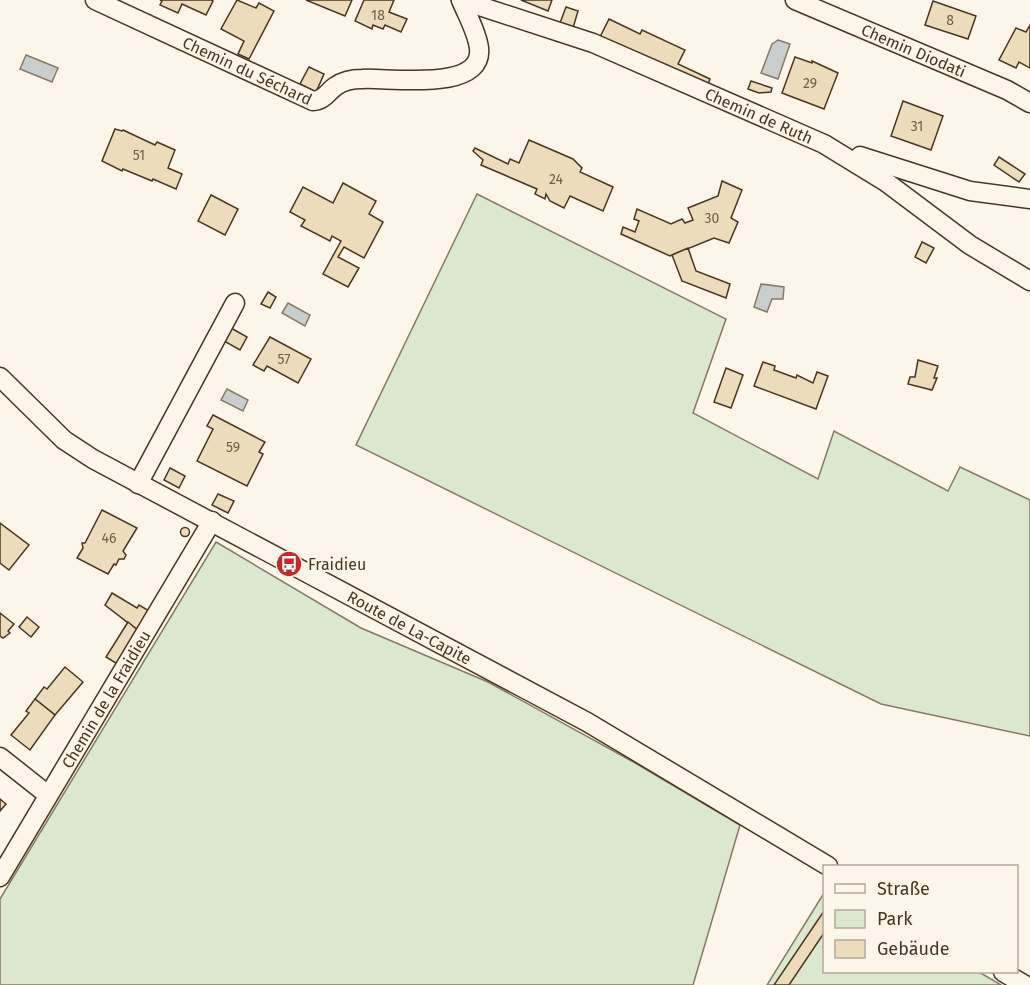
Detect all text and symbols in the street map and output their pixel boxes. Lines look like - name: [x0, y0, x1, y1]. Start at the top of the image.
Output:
- house number: 18: [371, 7, 385, 24]
- house number: 8: [946, 12, 954, 29]
- street label: Chemin Diodati: [858, 20, 969, 81]
- street label: Chemin du Séchard: [180, 33, 315, 109]
- house number: 29: [803, 75, 817, 92]
- street label: Chemin de Ruth: [702, 84, 816, 148]
- house number: 31: [911, 118, 923, 135]
- house number: 51: [133, 147, 145, 164]
- house number: 24: [549, 171, 564, 188]
- house number: 30: [705, 210, 720, 227]
- house number: 57: [278, 351, 290, 368]
- house number: 59: [226, 439, 240, 456]
- house number: 46: [102, 530, 116, 547]
- bus stop icon: Fraidieu: [274, 549, 304, 579]
- place label: Fraidieu: [308, 555, 366, 574]
- street label: Route de La-Capite: [344, 587, 475, 669]
- street label: Chemin de la Fraidieu: [58, 627, 155, 772]
- legend: [823, 865, 1018, 973]
- text: Straße: [877, 878, 930, 900]
- text: Park: [877, 908, 913, 930]
- text: Gebäude: [877, 938, 950, 960]

